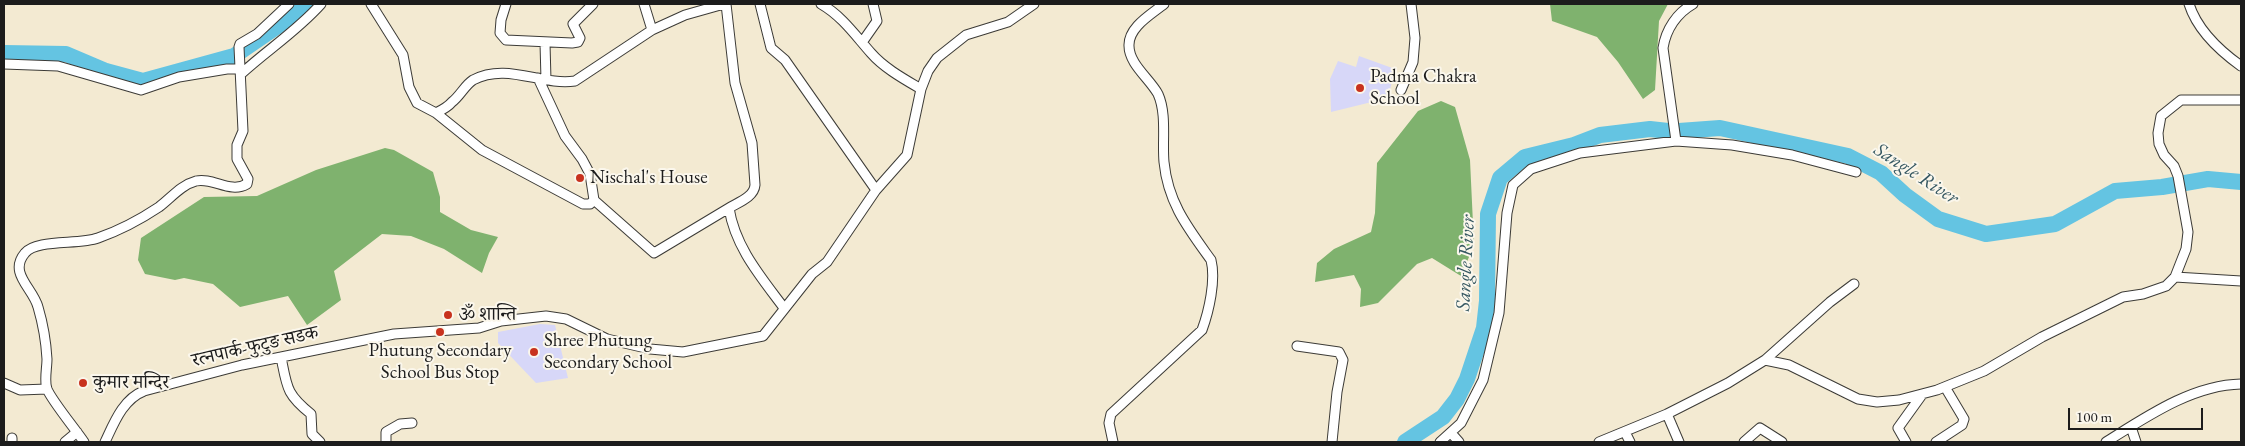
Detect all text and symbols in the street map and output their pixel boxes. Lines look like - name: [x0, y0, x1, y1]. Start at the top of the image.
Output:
- place label: Padma Chakra School: [1370, 66, 1477, 110]
- marker: Padma Chakra School: [1354, 82, 1366, 94]
- water label: Sangle River: [1869, 138, 1963, 210]
- place label: Nischal's House: [590, 167, 708, 189]
- marker: Nischal's House: [574, 172, 586, 184]
- water label: Sangle River: [1452, 215, 1480, 311]
- place label: ॐ शान्ति: [458, 304, 516, 326]
- marker: ॐ शान्ति: [442, 309, 454, 321]
- street label: रत्नपार्क-फुटुङ सडक: [189, 321, 321, 373]
- marker: Phutung Secondary School Bus Stop: [434, 326, 446, 338]
- place label: Shree Phutung Secondary School: [544, 330, 672, 374]
- place label: Phutung Secondary School Bus Stop: [368, 340, 512, 384]
- marker: Shree Phutung Secondary School: [528, 346, 540, 358]
- place label: कुमार मन्दिर: [93, 372, 169, 394]
- marker: कुमार मन्दिर: [77, 377, 89, 389]
- scale bar: [2070, 398, 2205, 430]
- text: 100 m: [2076, 407, 2112, 426]

